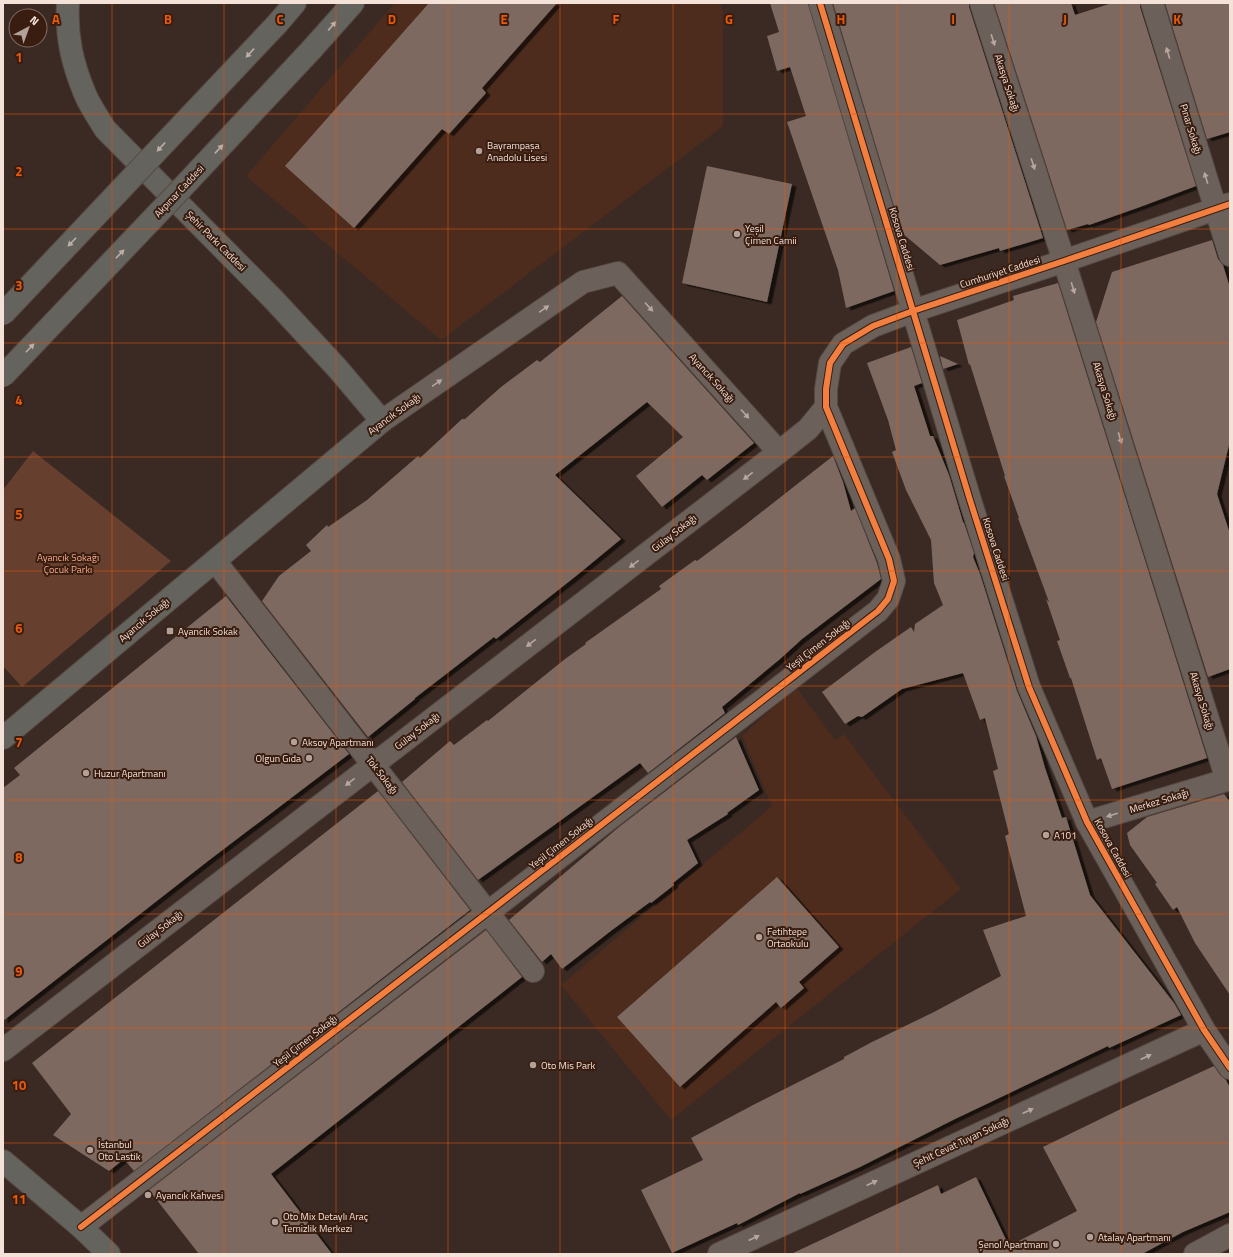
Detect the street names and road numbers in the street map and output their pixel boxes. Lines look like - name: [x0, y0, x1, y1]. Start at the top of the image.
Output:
- street label: Akasya Sokağı: [991, 52, 1023, 114]
- street label: Pınar Sokağı: [1176, 102, 1206, 156]
- street label: Akpınar Caddesi: [151, 161, 207, 221]
- street label: Kosova Caddesi: [885, 205, 919, 273]
- street label: Şehir Parkı Caddesi: [182, 207, 250, 275]
- street label: Cumhuriyet Caddesi: [958, 252, 1042, 292]
- street label: Ayancık Sokağı: [686, 350, 738, 406]
- street label: Akasya Sokağı: [1089, 360, 1121, 422]
- street label: Ayancık Sokağı: [364, 390, 424, 438]
- street label: Gülay Sokağı: [648, 511, 700, 555]
- street label: Kosova Caddesi: [979, 516, 1013, 582]
- street label: Ayancık Sokağı: [115, 594, 173, 646]
- street label: Yeşil Çimen Sokağı: [783, 615, 853, 675]
- street label: Akasya Sokağı: [1186, 670, 1218, 732]
- street label: Gülay Sokağı: [391, 709, 443, 753]
- street label: Tok Sokağı: [362, 753, 402, 797]
- street label: Merkez Sokağı: [1128, 785, 1190, 817]
- street label: Yeşil Çimen Sokağı: [526, 813, 596, 873]
- street label: Kosova Caddesi: [1091, 816, 1135, 880]
- street label: Gülay Sokağı: [134, 907, 186, 951]
- street label: Yeşil Çimen Sokağı: [270, 1011, 340, 1071]
- street label: Şehit Cevat Tuyan Sokağı: [911, 1113, 1011, 1171]

